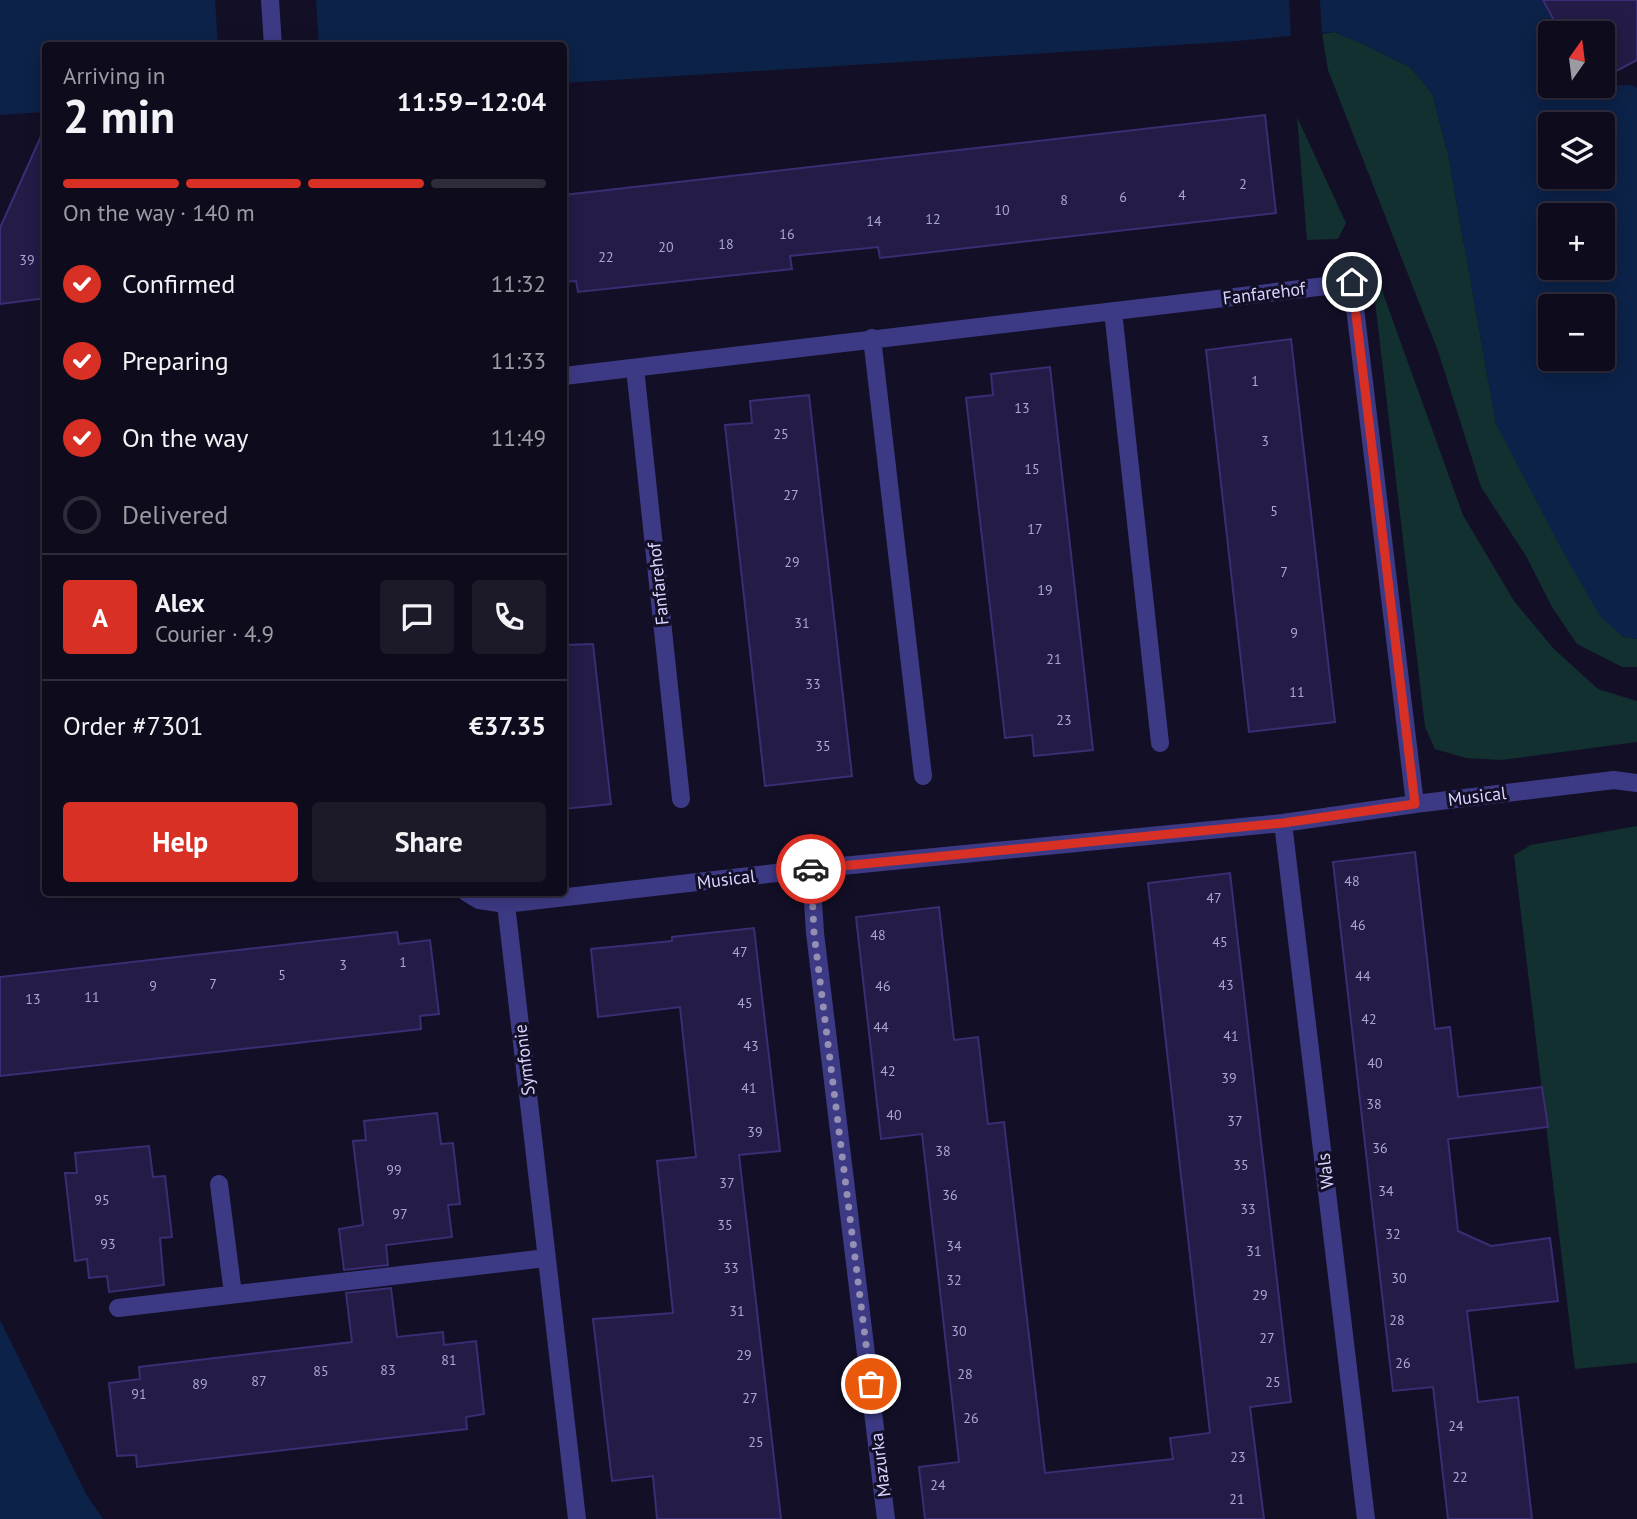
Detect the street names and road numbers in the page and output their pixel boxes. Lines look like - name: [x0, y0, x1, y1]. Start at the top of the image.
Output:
- street label: Fanfarehof: [1221, 276, 1308, 309]
- street label: Fanfarehof: [642, 540, 674, 626]
- street label: Musical: [1446, 781, 1508, 811]
- street label: Musical: [695, 864, 757, 894]
- street label: Symfonie: [508, 1023, 540, 1097]
- street label: Wals: [1311, 1152, 1339, 1190]
- street label: Mazurka: [865, 1432, 895, 1498]

